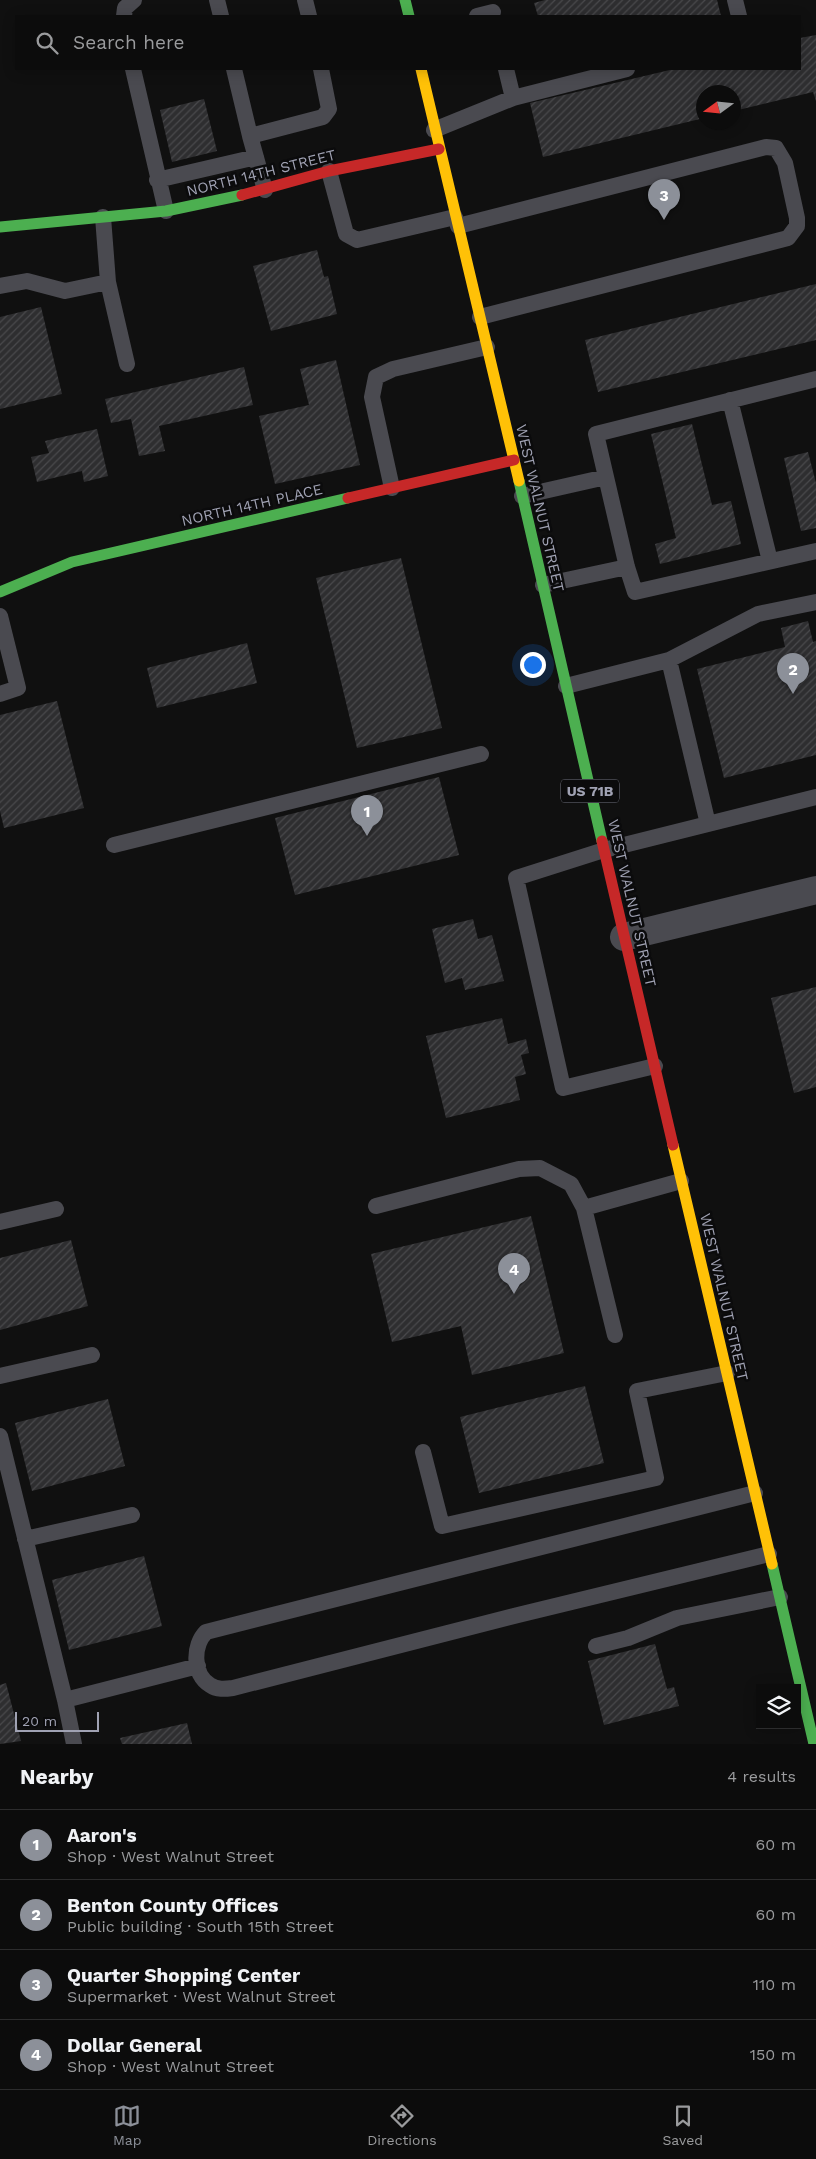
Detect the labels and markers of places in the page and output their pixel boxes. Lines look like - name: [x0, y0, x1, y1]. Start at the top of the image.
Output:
- pin: 3: [648, 179, 680, 220]
- pin: 2: [777, 653, 809, 694]
- pin: 1: [351, 795, 383, 836]
- pin: 4: [498, 1253, 530, 1294]

